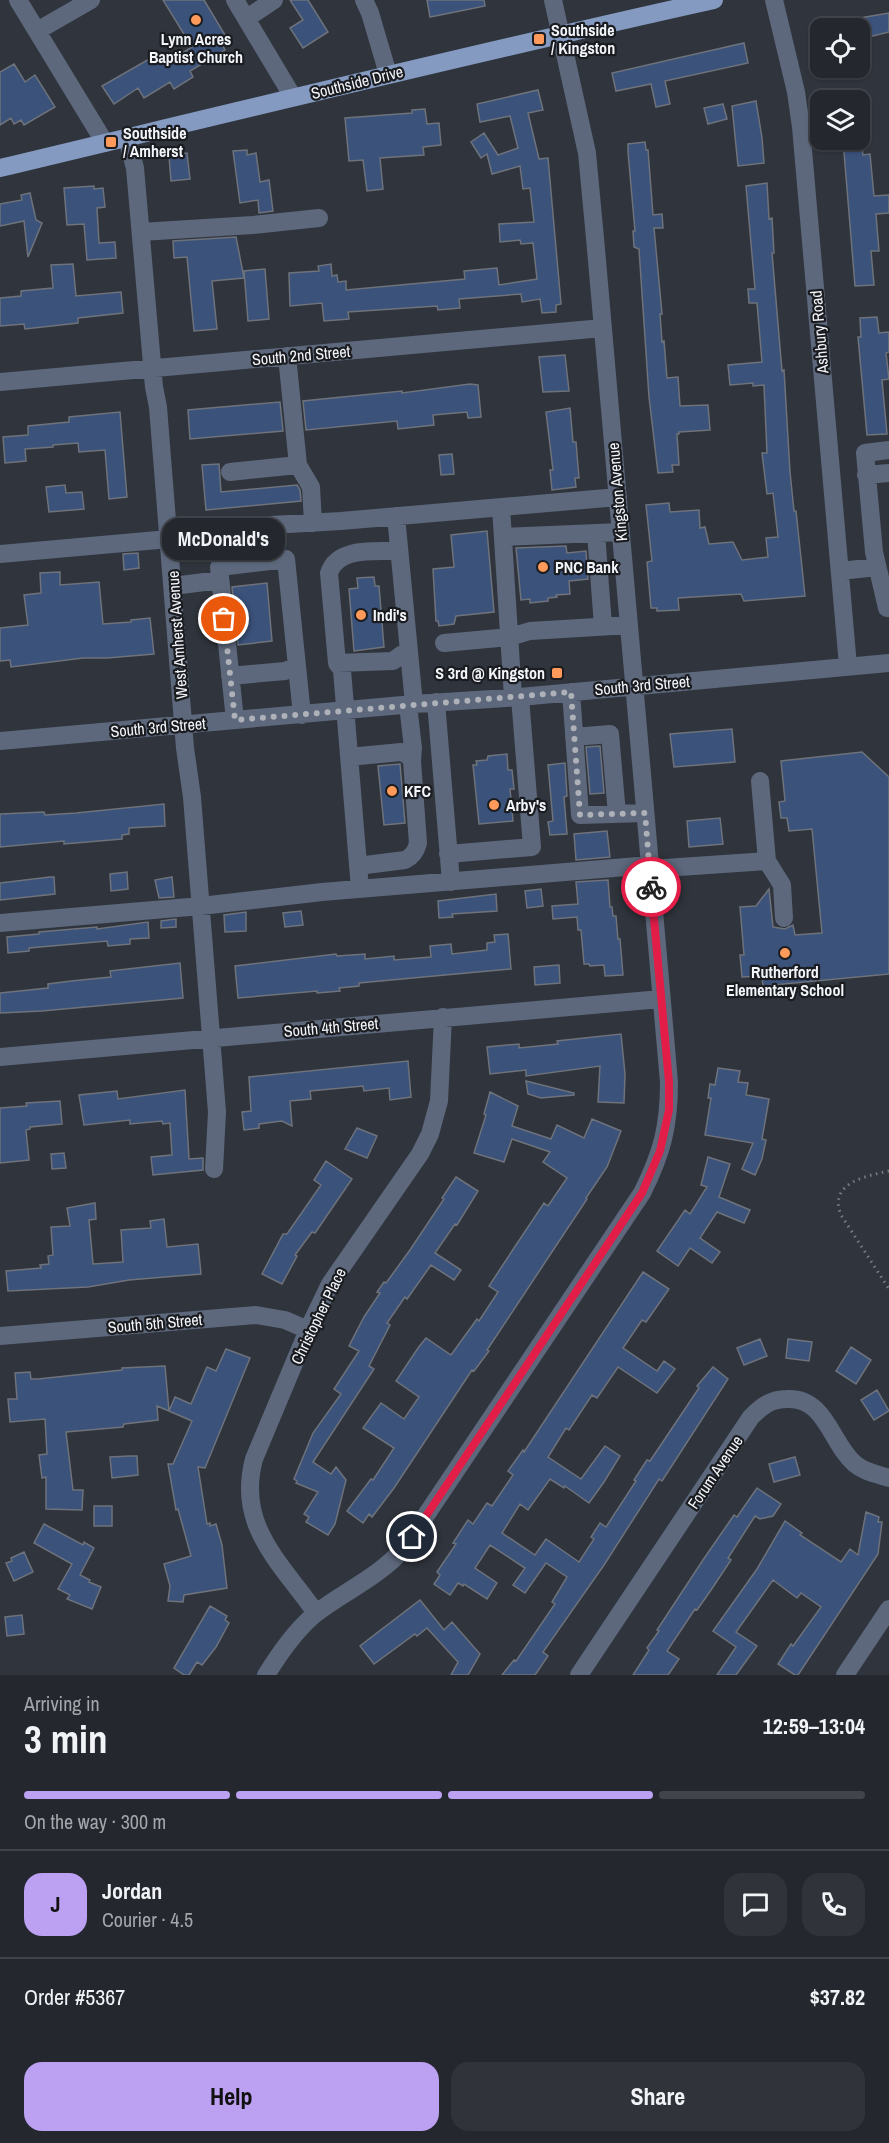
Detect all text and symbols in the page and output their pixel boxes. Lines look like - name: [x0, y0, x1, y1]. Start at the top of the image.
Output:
- marker: Lynn Acres Baptist Church: [189, 13, 203, 27]
- map controls: [810, 18, 870, 150]
- button: locate: [810, 18, 870, 78]
- place label: Southside / Kingston: [551, 19, 615, 59]
- place label: Lynn Acres Baptist Church: [149, 28, 243, 68]
- marker: Southside / Kingston: [532, 32, 546, 46]
- street label: Southside Drive: [309, 60, 405, 104]
- button: layers: [810, 90, 870, 150]
- place label: Southside / Amherst: [123, 122, 186, 162]
- marker: Southside / Amherst: [104, 135, 118, 149]
- street label: Ashbury Road: [804, 290, 834, 375]
- street label: South 2nd Street: [251, 340, 351, 370]
- street label: Kingston Avenue: [602, 442, 632, 542]
- callout: McDonald's: [162, 517, 286, 559]
- text: McDonald's: [178, 525, 269, 552]
- place label: PNC Bank: [555, 556, 619, 578]
- marker: PNC Bank: [536, 560, 550, 574]
- street label: West Amherst Avenue: [162, 570, 192, 700]
- pin: [198, 593, 249, 644]
- icon: bag: [207, 602, 240, 635]
- place label: Indi's: [373, 604, 407, 626]
- marker: Indi's: [354, 608, 368, 622]
- place label: S 3rd @ Kingston: [435, 662, 545, 684]
- marker: S 3rd @ Kingston: [550, 666, 564, 680]
- street label: South 3rd Street: [593, 670, 691, 700]
- street label: South 3rd Street: [109, 712, 207, 742]
- place label: KFC: [404, 780, 431, 802]
- marker: KFC: [385, 784, 399, 798]
- place label: Arby's: [506, 794, 546, 816]
- marker: Arby's: [487, 798, 501, 812]
- courier: [621, 857, 681, 917]
- icon: bike: [635, 871, 668, 904]
- marker: Rutherford Elementary School: [778, 946, 792, 960]
- place label: Rutherford Elementary School: [726, 961, 844, 1001]
- street label: South 4th Street: [283, 1012, 380, 1042]
- street label: Christopher Place: [285, 1264, 351, 1368]
- street label: South 5th Street: [107, 1308, 204, 1338]
- street label: Forum Avenue: [682, 1431, 748, 1513]
- pin: [386, 1511, 437, 1562]
- icon: home: [395, 1520, 428, 1553]
- text: Arriving in: [24, 1690, 100, 1717]
- text: 12:59–13:04: [763, 1711, 865, 1741]
- text: 3 min: [24, 1713, 108, 1765]
- text: On the way · 300 m: [24, 1808, 166, 1835]
- button: chat: [724, 1873, 787, 1936]
- button: phone: [802, 1873, 865, 1936]
- text: Jordan: [102, 1876, 162, 1906]
- text: J: [50, 1889, 61, 1919]
- text: Courier · 4.5: [102, 1906, 193, 1933]
- text: Order #5367: [24, 1982, 125, 2012]
- text: $37.82: [810, 1982, 865, 2012]
- button: Help: [24, 2062, 439, 2131]
- button: Share: [451, 2062, 865, 2131]

